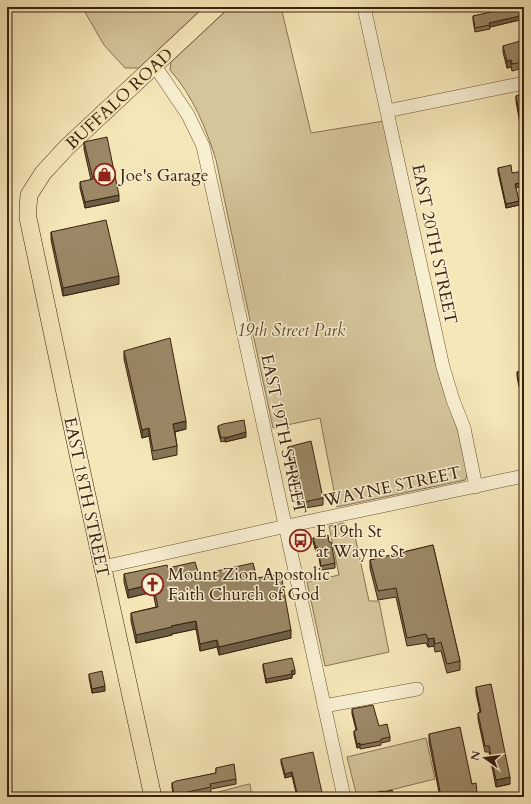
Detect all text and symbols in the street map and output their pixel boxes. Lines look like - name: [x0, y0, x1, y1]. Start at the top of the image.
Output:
- street label: BUFFALO ROAD: [61, 43, 178, 155]
- shop icon: Joe's Garage: [91, 162, 117, 188]
- street label: EAST 20TH STREET: [406, 162, 463, 326]
- place label: Joe's Garage: [117, 164, 208, 187]
- park label: 19th Street Park: [237, 319, 346, 342]
- street label: EAST 19TH STREET: [255, 352, 312, 516]
- street label: EAST 18TH STREET: [58, 415, 115, 579]
- street label: WAYNE STREET: [321, 461, 463, 512]
- place label: E 19th St at Wayne St: [316, 520, 405, 563]
- bus stop icon: E 19th St at Wayne St: [287, 528, 313, 554]
- place label: Mount Zion Apostolic Faith Church of God: [168, 563, 330, 606]
- church icon: Mount Zion Apostolic Faith Church of God: [139, 571, 165, 597]
- north arrow: [465, 738, 505, 778]
- text: N: [467, 749, 484, 762]

